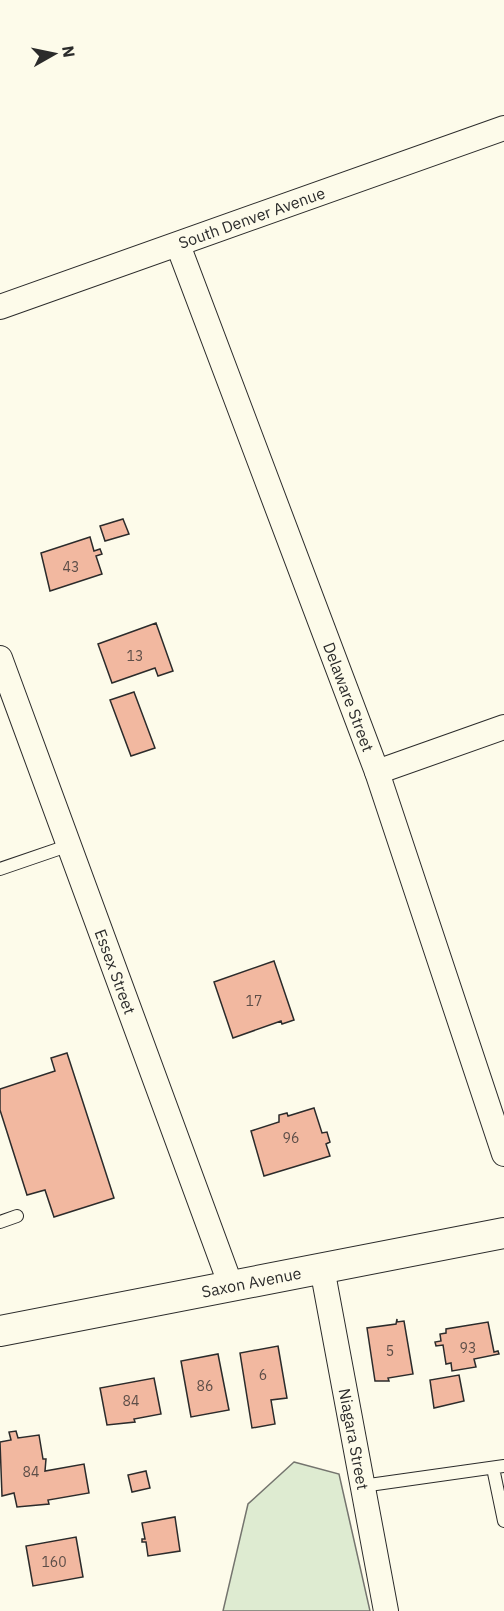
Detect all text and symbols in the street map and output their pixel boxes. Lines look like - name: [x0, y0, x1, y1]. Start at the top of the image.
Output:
- north arrow: [24, 24, 84, 84]
- text: N: [58, 44, 80, 59]
- street label: South Denver Avenue: [176, 182, 328, 253]
- house number: 43: [63, 558, 79, 576]
- street label: Delaware Street: [319, 639, 378, 754]
- house number: 13: [127, 647, 143, 665]
- street label: Essex Street: [91, 926, 140, 1017]
- house number: 17: [246, 992, 262, 1010]
- house number: 96: [283, 1129, 299, 1147]
- street label: Saxon Avenue: [200, 1263, 303, 1302]
- house number: 93: [460, 1339, 476, 1357]
- house number: 5: [386, 1342, 394, 1360]
- house number: 6: [259, 1366, 267, 1384]
- house number: 86: [197, 1377, 213, 1395]
- street label: Niagara Street: [335, 1387, 373, 1491]
- house number: 84: [123, 1392, 139, 1410]
- house number: 84: [23, 1463, 39, 1481]
- house number: 160: [41, 1553, 67, 1571]

